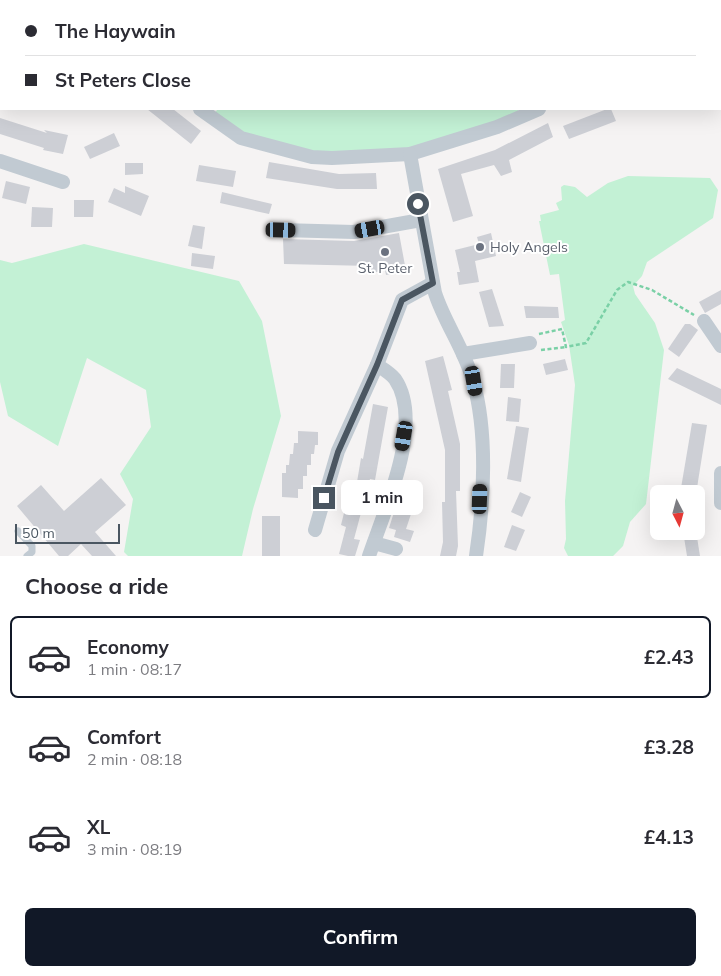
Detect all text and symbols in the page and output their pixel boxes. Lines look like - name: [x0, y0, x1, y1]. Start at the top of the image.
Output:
- text: The Haywain: [55, 19, 176, 43]
- text: St Peters Close: [55, 68, 191, 92]
- route start: [407, 193, 429, 215]
- car: [353, 219, 386, 239]
- car: [265, 222, 296, 238]
- place label: Holy Angels: [490, 238, 568, 256]
- marker: Holy Angels: [474, 241, 486, 253]
- marker: St. Peter: [379, 246, 391, 258]
- place label: St. Peter: [358, 259, 413, 277]
- car: [464, 365, 483, 397]
- car: [394, 420, 413, 452]
- callout: 1 min: [342, 480, 424, 516]
- car: [471, 484, 488, 514]
- north arrow: [650, 485, 705, 540]
- map controls: [650, 485, 705, 540]
- route end: [313, 487, 335, 509]
- text: 1 min: [361, 487, 403, 507]
- scale bar: [15, 521, 120, 544]
- text: 50 m: [22, 524, 55, 542]
- text: Choose a ride: [25, 572, 168, 600]
- icon: car: [27, 635, 72, 680]
- text: Economy: [87, 635, 169, 659]
- text: £2.43: [644, 645, 694, 669]
- text: 1 min · 08:17: [87, 659, 182, 679]
- icon: car: [27, 725, 72, 770]
- text: Comfort: [87, 725, 161, 749]
- text: £3.28: [644, 735, 694, 759]
- text: 2 min · 08:18: [87, 749, 182, 769]
- icon: car: [27, 815, 72, 860]
- text: XL: [87, 815, 110, 839]
- text: £4.13: [644, 825, 694, 849]
- text: 3 min · 08:19: [87, 839, 182, 859]
- button: Confirm: [25, 908, 696, 966]

